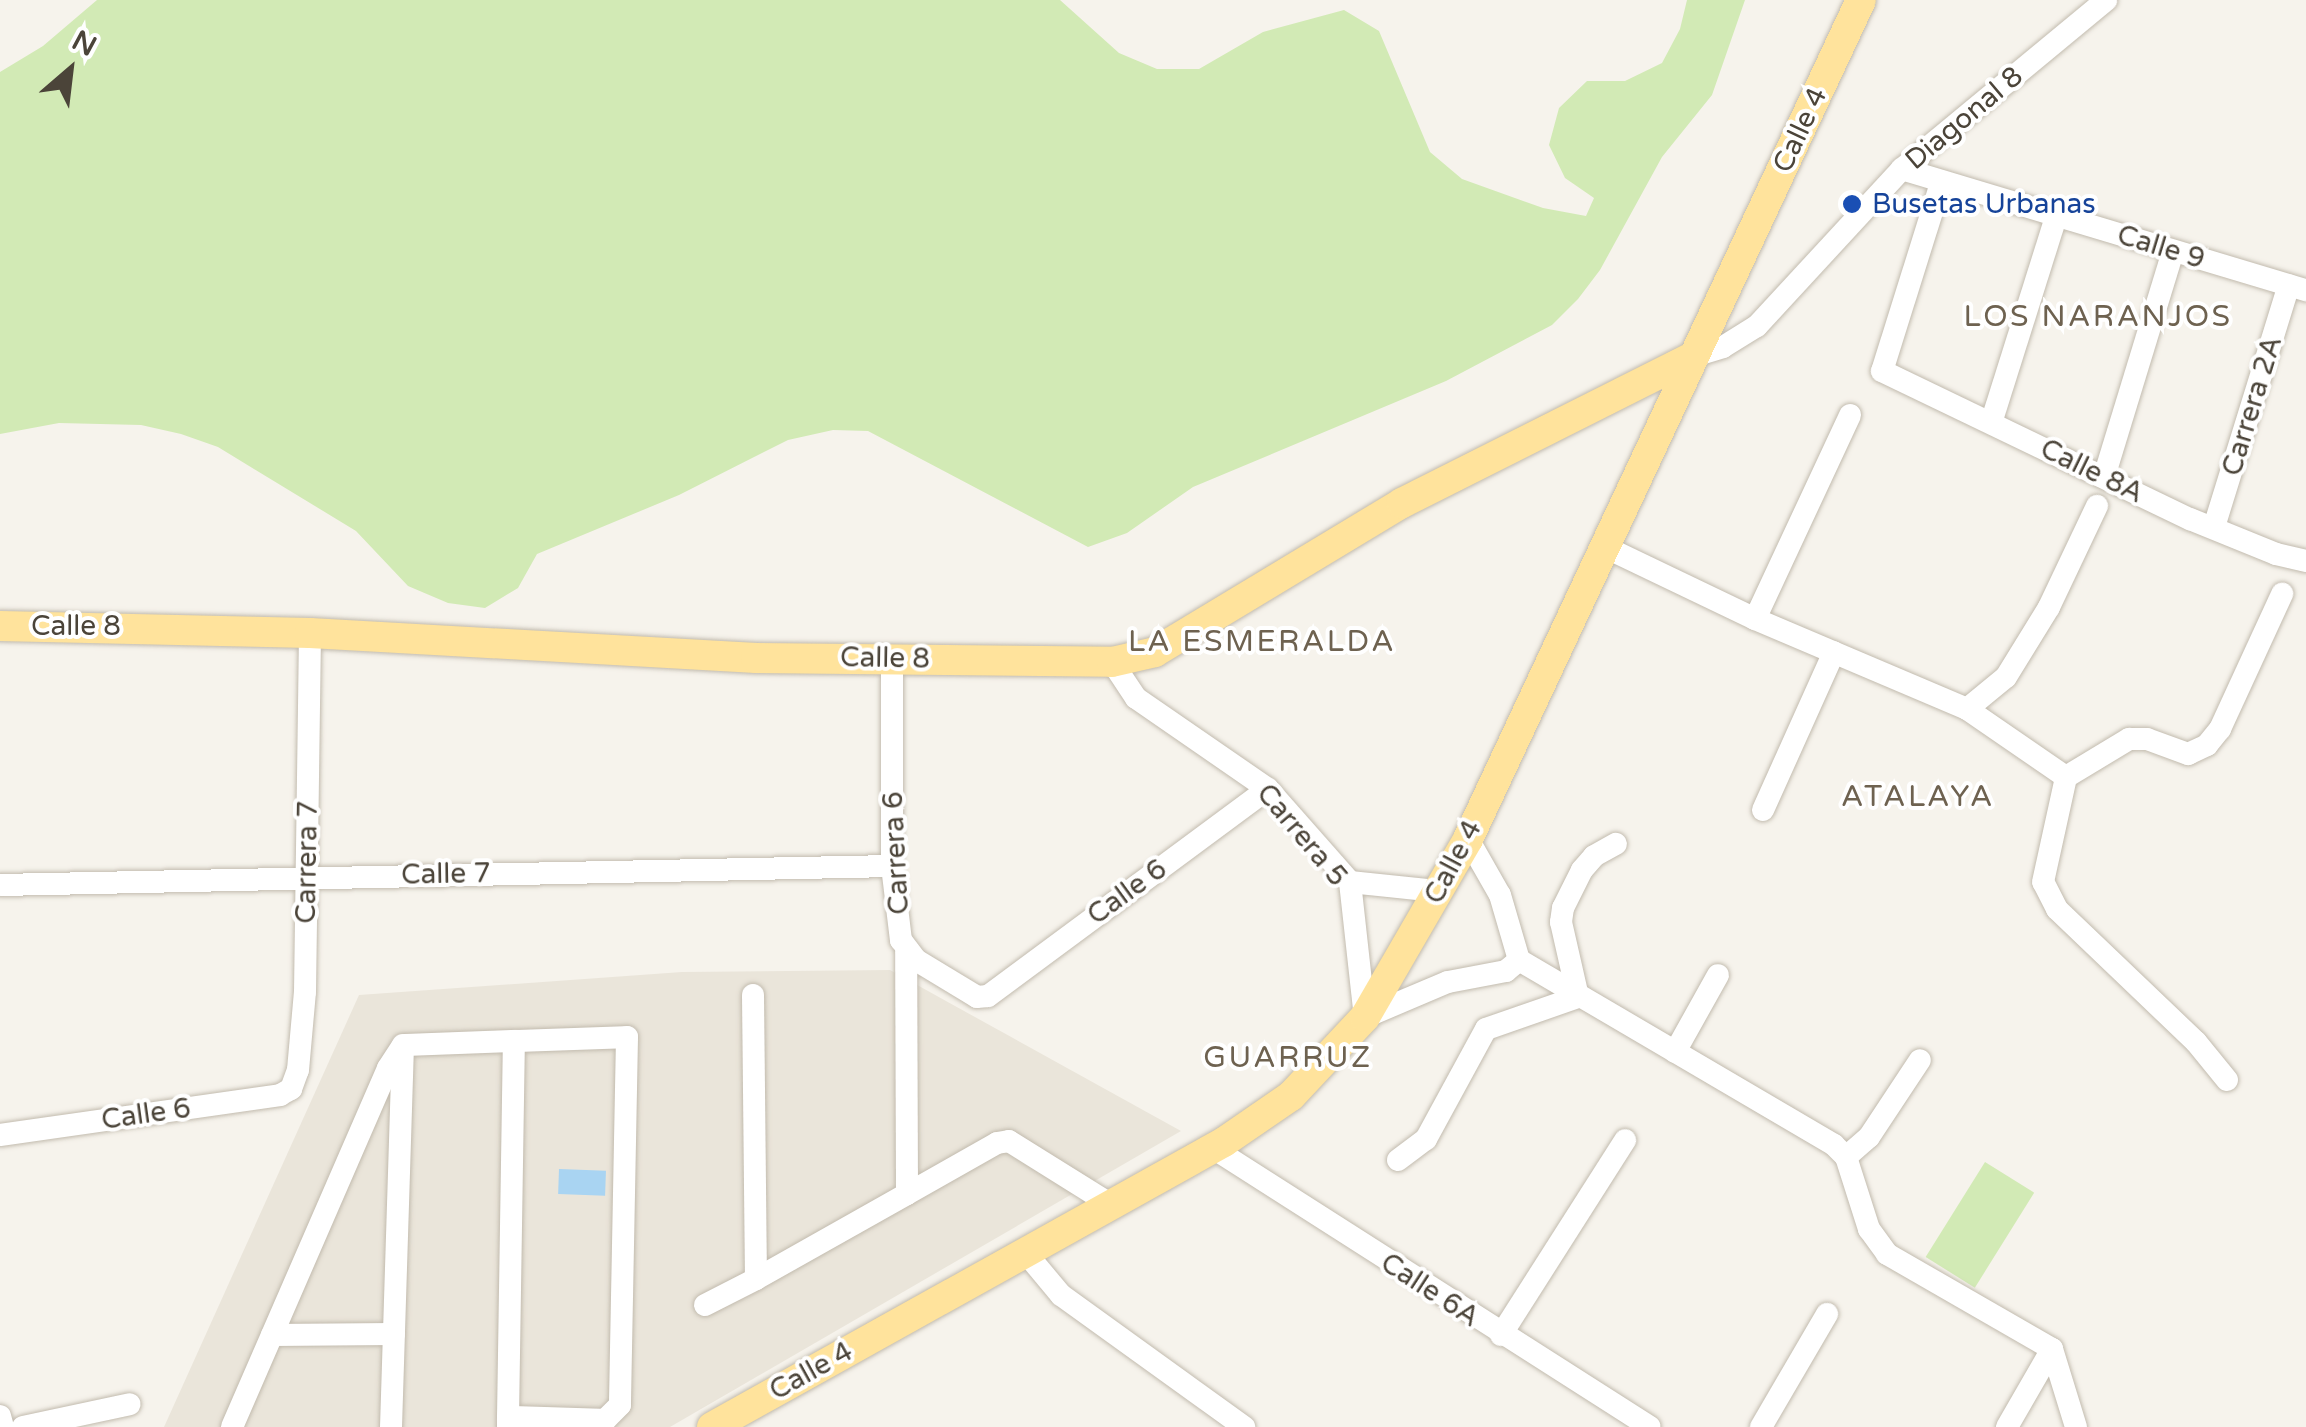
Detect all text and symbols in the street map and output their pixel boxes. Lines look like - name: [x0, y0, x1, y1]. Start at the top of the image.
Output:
- north arrow: [20, 20, 120, 120]
- text: N: [66, 23, 102, 64]
- street label: Diagonal 8: [1899, 59, 2029, 177]
- street label: Calle 4: [1766, 82, 1834, 178]
- place label: Busetas Urbanas: [1872, 187, 2096, 221]
- marker: Busetas Urbanas: [1841, 193, 1863, 215]
- street label: Calle 9: [2113, 218, 2209, 276]
- district label: LOS NARANJOS: [1963, 299, 2233, 335]
- street label: Carrera 2A: [2215, 332, 2289, 480]
- street label: Calle 8A: [2035, 432, 2149, 510]
- street label: Calle 8: [31, 609, 121, 643]
- district label: LA ESMERALDA: [1128, 624, 1396, 660]
- street label: Calle 8: [840, 640, 930, 676]
- street label: Carrera 5: [1249, 777, 1355, 893]
- district label: ATALAYA: [1841, 779, 1995, 815]
- street label: Carrera 6: [876, 791, 916, 915]
- street label: Carrera 7: [289, 800, 325, 924]
- street label: Calle 4: [1417, 814, 1489, 910]
- street label: Calle 6: [1081, 852, 1173, 932]
- street label: Calle 7: [401, 856, 491, 892]
- district label: GUARRUZ: [1203, 1040, 1373, 1076]
- street label: Calle 6: [99, 1091, 193, 1137]
- street label: Calle 6A: [1374, 1246, 1486, 1334]
- street label: Calle 4: [764, 1335, 858, 1407]

